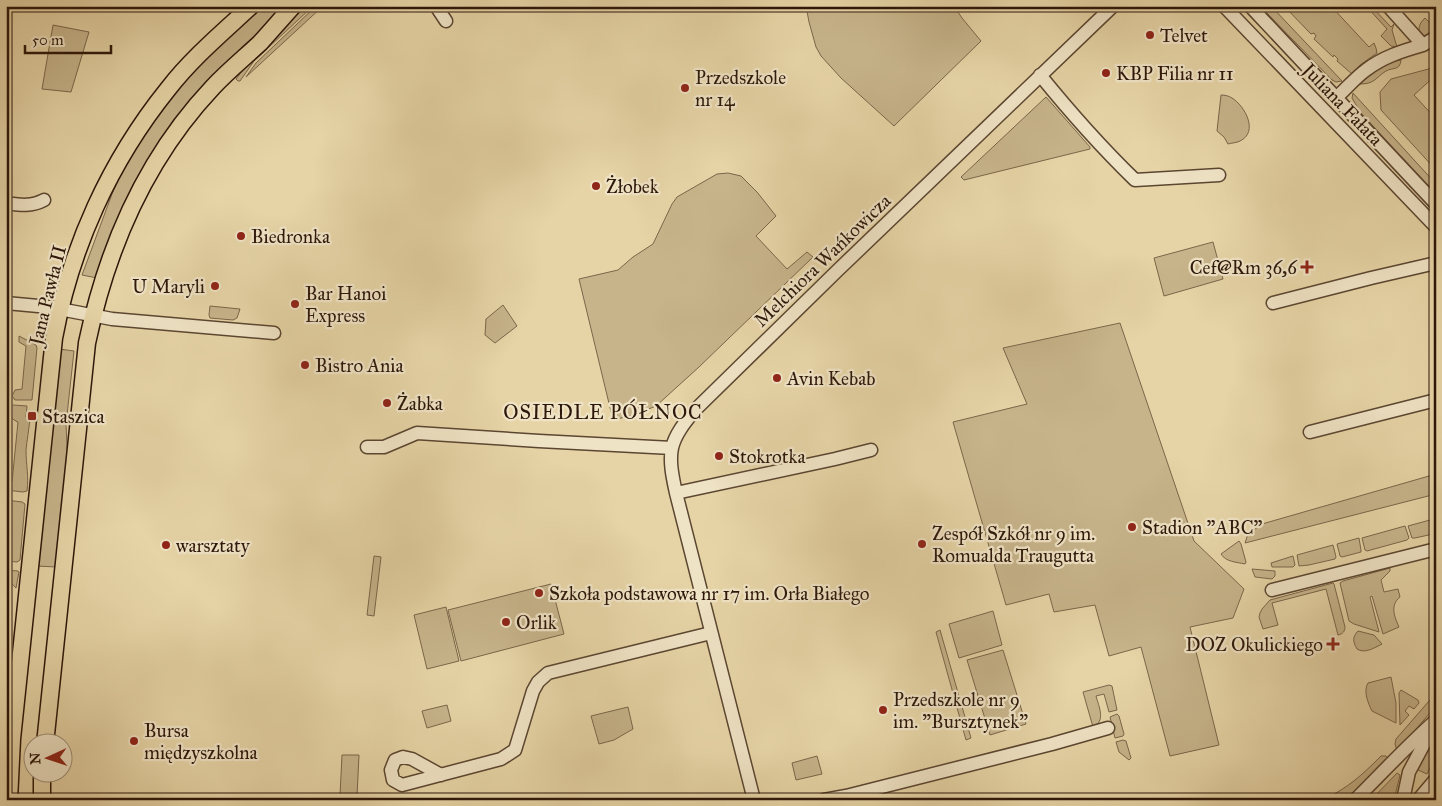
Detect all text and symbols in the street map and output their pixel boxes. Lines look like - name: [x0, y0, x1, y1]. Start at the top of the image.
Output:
- scale bar: [25, 22, 111, 54]
- place label: Telvet: [1160, 24, 1208, 47]
- marker: Telvet: [1144, 29, 1156, 41]
- text: 50 m: [32, 31, 64, 49]
- street label: Juliana Fałata: [1295, 57, 1388, 152]
- place label: KBP Filia nr 11: [1116, 62, 1234, 85]
- place label: Przedszkole nr 14: [695, 66, 786, 111]
- marker: KBP Filia nr 11: [1100, 67, 1112, 79]
- marker: Przedszkole nr 14: [679, 82, 691, 94]
- place label: Żłobek: [606, 175, 659, 198]
- marker: Żłobek: [590, 180, 602, 192]
- street label: Melchiora Wańkowicza: [749, 189, 896, 332]
- place label: Biedronka: [251, 225, 331, 248]
- marker: Biedronka: [235, 230, 247, 242]
- street label: Jana Pawła II: [24, 243, 72, 350]
- place label: Cef@Rm 36,6: [1190, 256, 1298, 279]
- marker: Cef@Rm 36,6: [1301, 261, 1313, 273]
- place label: U Maryli: [132, 275, 205, 298]
- marker: U Maryli: [209, 280, 221, 292]
- place label: Bar Hanoi Express: [305, 282, 387, 327]
- marker: Bar Hanoi Express: [289, 298, 301, 310]
- place label: Bistro Ania: [315, 354, 404, 377]
- marker: Bistro Ania: [299, 359, 311, 371]
- place label: Avin Kebab: [786, 367, 875, 390]
- marker: Avin Kebab: [771, 372, 783, 384]
- place label: Żabka: [397, 392, 444, 415]
- marker: Żabka: [381, 397, 393, 409]
- district label: OSIEDLE PÓŁNOC: [503, 398, 703, 424]
- place label: Staszica: [42, 405, 106, 428]
- marker: Staszica: [26, 410, 38, 422]
- place label: Stokrotka: [729, 445, 806, 468]
- marker: Stokrotka: [713, 450, 725, 462]
- place label: Stadion "ABC": [1142, 516, 1263, 539]
- marker: Stadion "ABC": [1126, 521, 1138, 533]
- place label: Zespół Szkół nr 9 im. Romualda Traugutta: [932, 522, 1095, 568]
- place label: warsztaty: [176, 534, 251, 557]
- marker: Zespół Szkół nr 9 im. Romualda Traugutta: [916, 538, 928, 550]
- marker: warsztaty: [160, 539, 172, 551]
- place label: Szkoła podstawowa nr 17 im. Orła Białego: [549, 582, 870, 606]
- marker: Szkoła podstawowa nr 17 im. Orła Białego: [533, 587, 545, 599]
- place label: Orlik: [516, 611, 557, 634]
- marker: Orlik: [500, 616, 512, 628]
- place label: DOZ Okulickiego: [1185, 633, 1323, 657]
- marker: DOZ Okulickiego: [1327, 638, 1339, 650]
- place label: Przedszkole nr 9 im. "Bursztynek": [893, 688, 1028, 733]
- marker: Przedszkole nr 9 im. "Bursztynek": [877, 704, 889, 716]
- place label: Bursa międzyszkolna: [144, 719, 259, 764]
- north arrow: [22, 734, 72, 784]
- marker: Bursa międzyszkolna: [128, 735, 140, 747]
- text: N: [27, 752, 44, 765]

